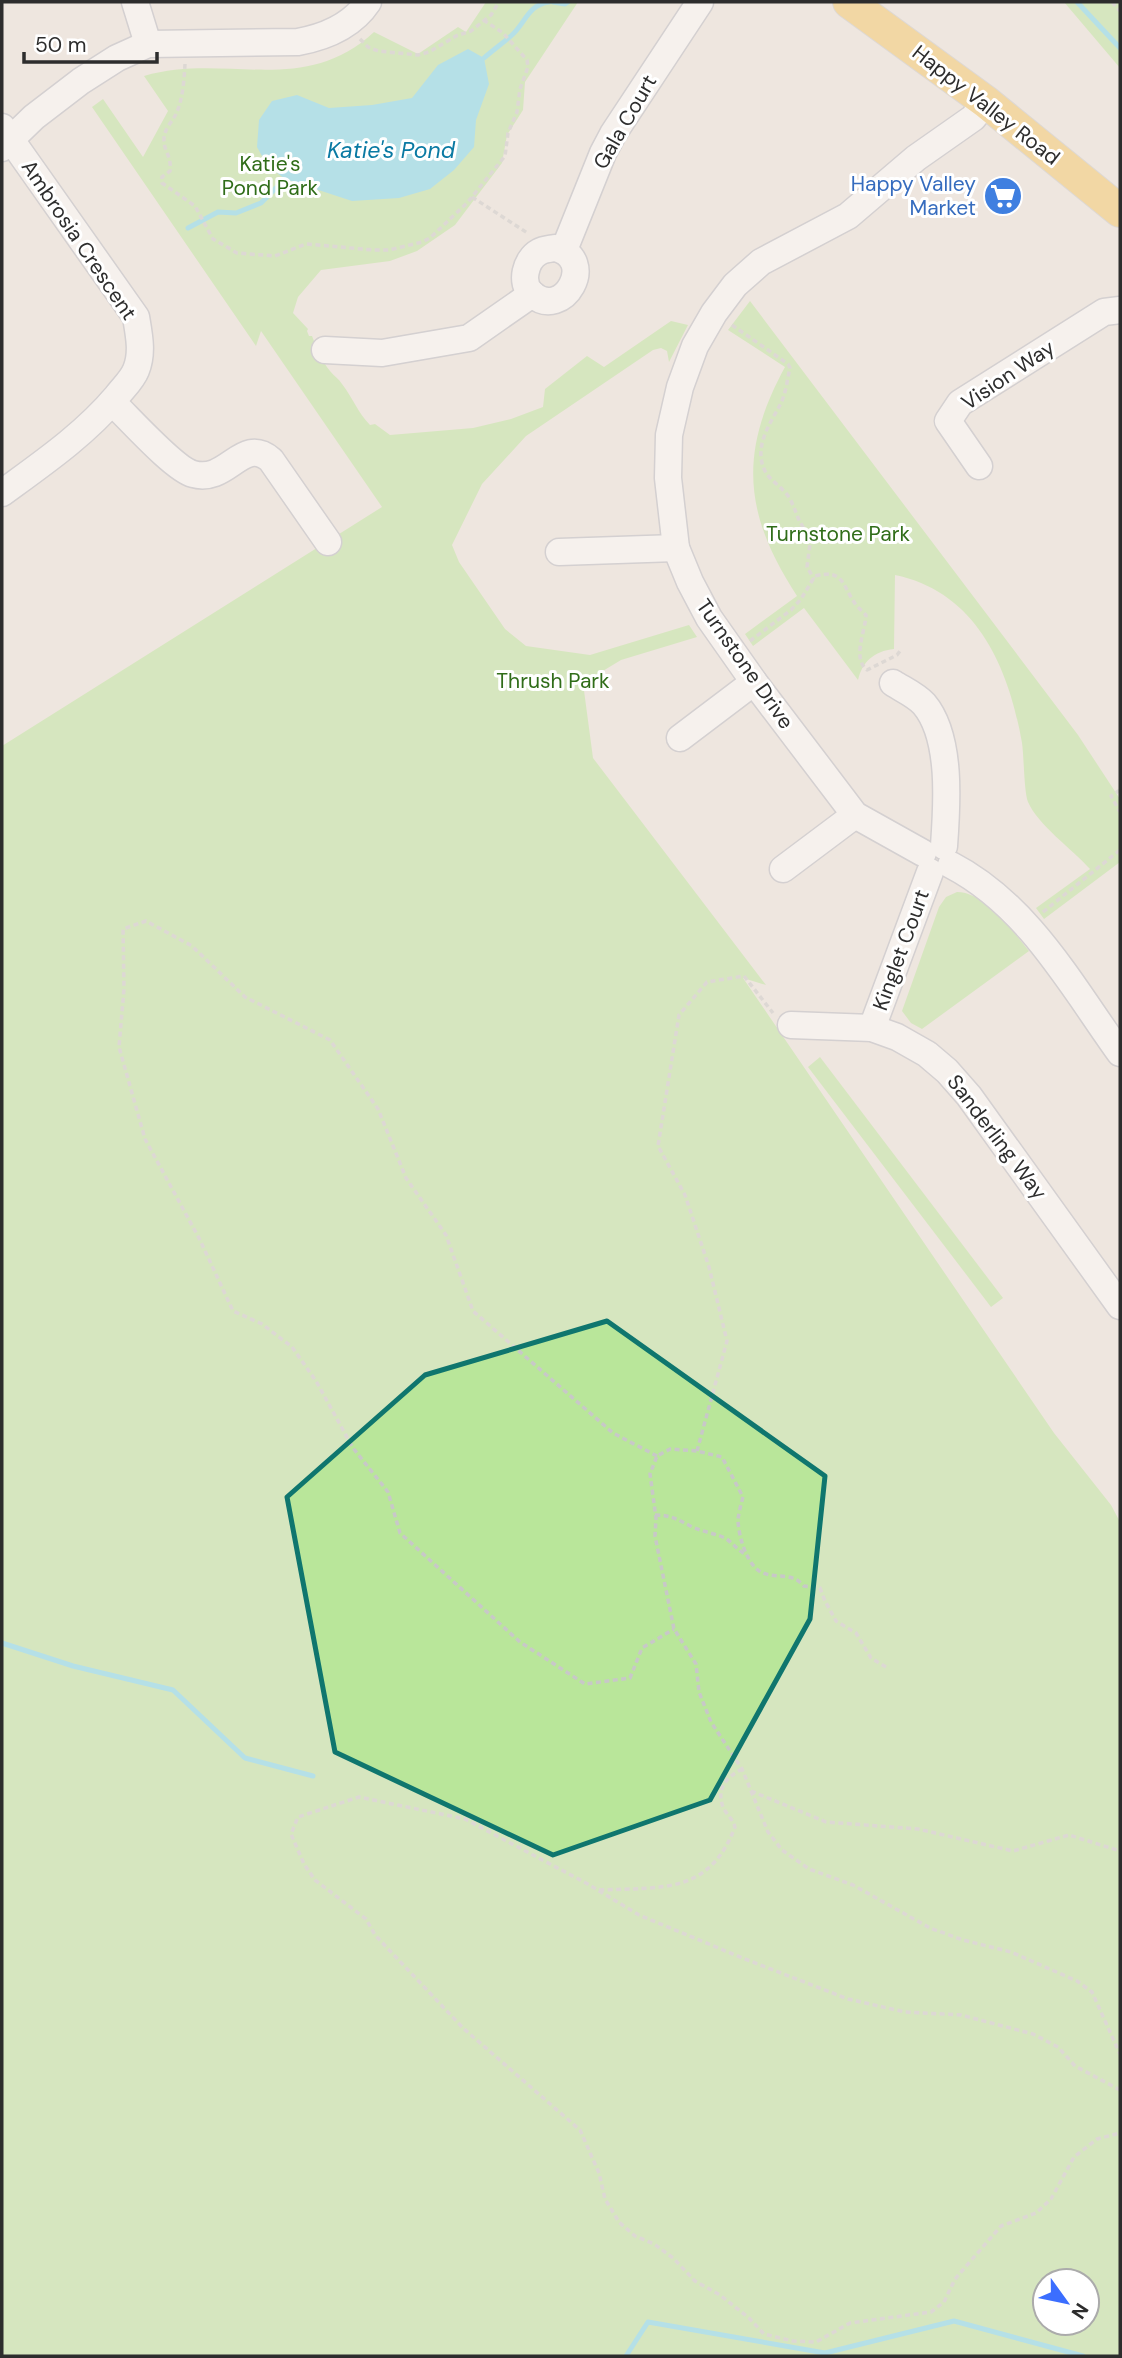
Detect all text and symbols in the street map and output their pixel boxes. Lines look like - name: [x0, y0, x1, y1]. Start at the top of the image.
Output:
- scale bar: [24, 21, 158, 65]
- text: 50 m: [35, 31, 86, 59]
- street label: Happy Valley Road: [907, 39, 1065, 171]
- street label: Gala Court: [587, 70, 663, 174]
- water label: Katie's Pond: [327, 135, 456, 165]
- park label: Katie's Pond Park: [222, 150, 319, 202]
- street label: Ambrosia Crescent: [15, 155, 143, 325]
- place label: Happy Valley Market: [851, 170, 976, 222]
- supermarket icon: Happy Valley Market: [982, 175, 1024, 217]
- street label: Vision Way: [956, 333, 1060, 416]
- park label: Turnstone Park: [766, 520, 910, 548]
- street label: Turnstone Drive: [690, 594, 800, 734]
- park label: Thrush Park: [496, 667, 610, 695]
- street label: Kinglet Court: [866, 886, 936, 1014]
- street label: Sanderling Way: [941, 1069, 1053, 1205]
- north arrow: [1031, 2267, 1101, 2337]
- text: N: [1066, 2298, 1094, 2324]

